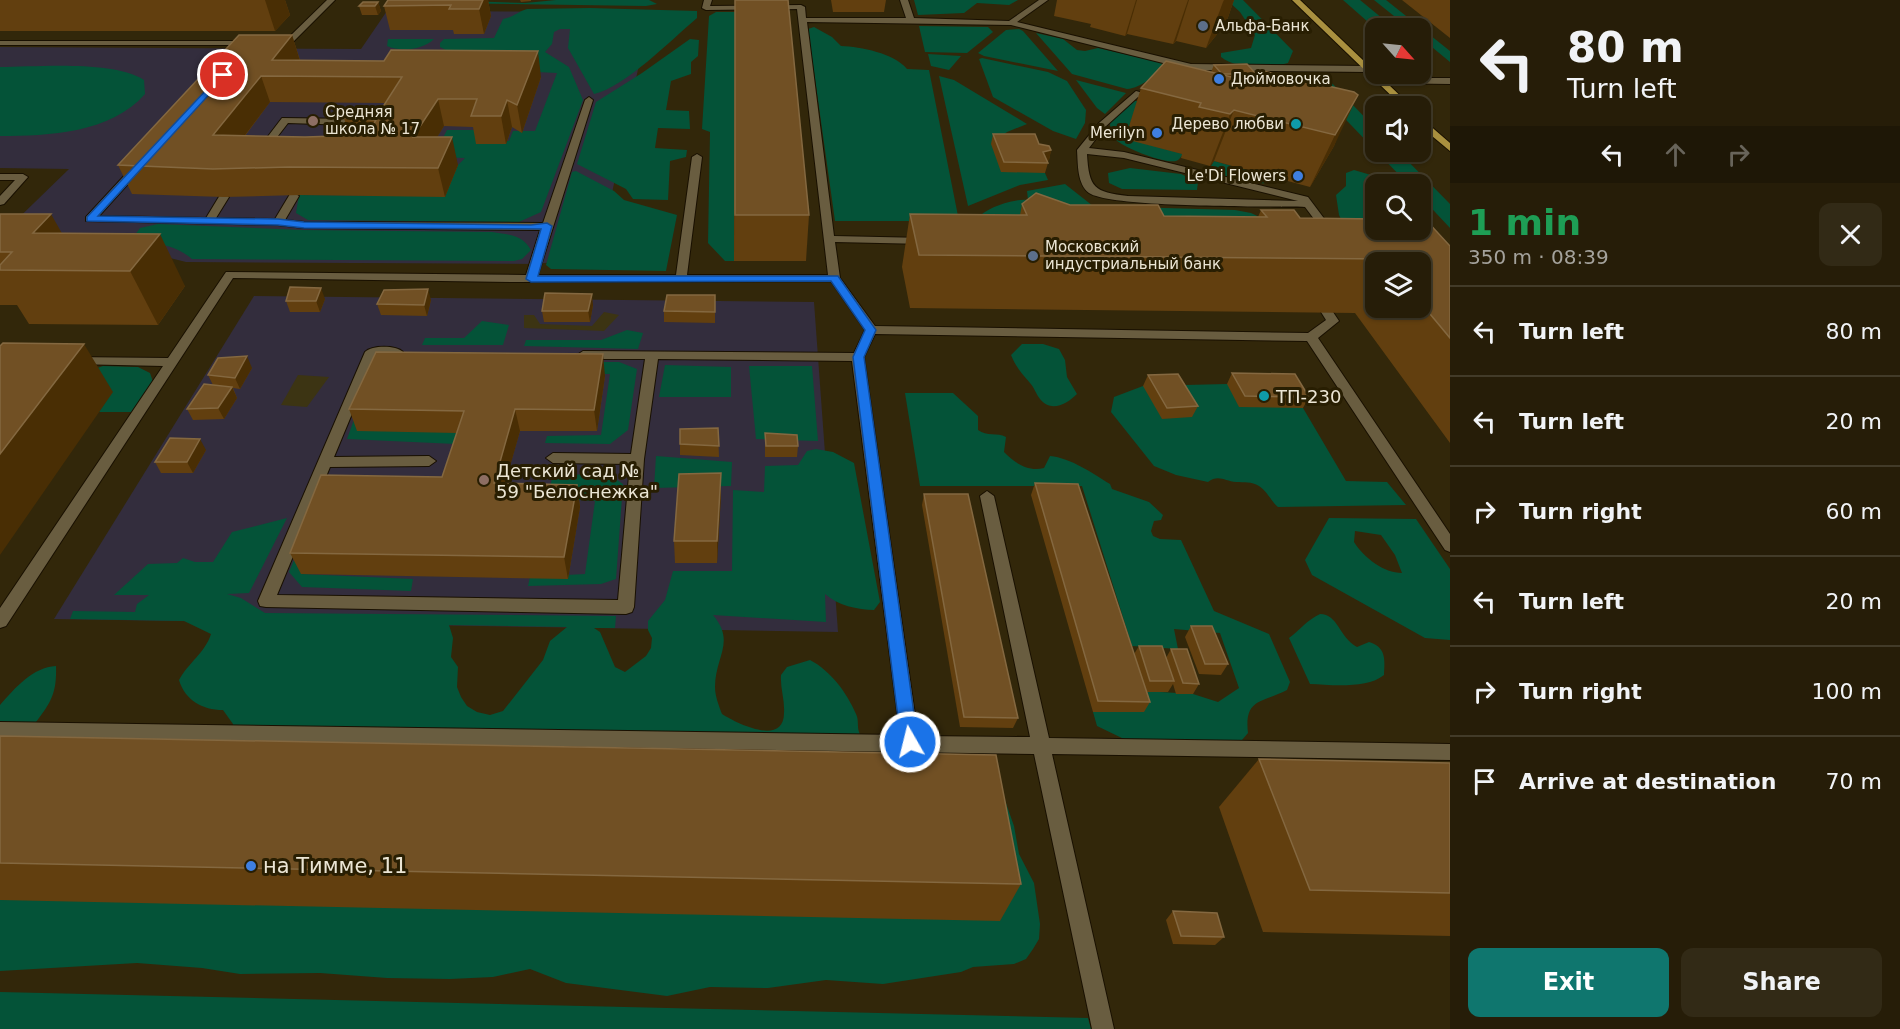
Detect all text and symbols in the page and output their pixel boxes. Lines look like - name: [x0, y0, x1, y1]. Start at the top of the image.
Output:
- place label: Альфа-Банк: [1215, 17, 1309, 35]
- north arrow: [1365, 18, 1431, 84]
- map controls: [1365, 18, 1431, 318]
- marker: Альфа-Банк: [1196, 19, 1210, 33]
- text: 80 m: [1567, 23, 1684, 72]
- icon: left: [1468, 24, 1546, 102]
- pin: [197, 49, 248, 100]
- icon: arrive: [206, 58, 239, 91]
- place label: Дюймовочка: [1231, 70, 1331, 88]
- marker: Дюймовочка: [1212, 72, 1226, 86]
- text: Turn left: [1567, 73, 1677, 104]
- button: sound: [1365, 96, 1431, 162]
- place label: Средняя школа № 17: [325, 103, 420, 138]
- marker: Средняя школа № 17: [306, 114, 320, 128]
- place label: Дерево любви: [1171, 115, 1284, 133]
- marker: Дерево любви: [1289, 117, 1303, 131]
- place label: Merilyn: [1090, 124, 1145, 142]
- marker: Merilyn: [1150, 126, 1164, 140]
- icon: left: [1596, 138, 1629, 171]
- icon: ahead: [1659, 138, 1692, 171]
- icon: right: [1722, 138, 1755, 171]
- place label: Le'Di Flowers: [1187, 167, 1286, 185]
- marker: Le'Di Flowers: [1291, 169, 1305, 183]
- button: search: [1365, 174, 1431, 240]
- text: 1 min: [1468, 202, 1581, 243]
- button: close: [1819, 203, 1882, 266]
- place label: Московский индустриальный банк: [1045, 238, 1221, 273]
- text: 350 m · 08:39: [1468, 245, 1609, 269]
- marker: Московский индустриальный банк: [1026, 249, 1040, 263]
- button: layers: [1365, 252, 1431, 318]
- icon: left: [1468, 315, 1501, 348]
- text: Turn left: [1519, 319, 1624, 344]
- text: 80 m: [1826, 319, 1882, 344]
- place label: ТП-230: [1275, 386, 1341, 407]
- marker: ТП-230: [1257, 389, 1271, 403]
- icon: left: [1468, 405, 1501, 438]
- text: Turn left: [1519, 409, 1624, 434]
- text: 20 m: [1826, 409, 1882, 434]
- place label: Детский сад № 59 "Белоснежка": [496, 460, 658, 502]
- marker: Детский сад № 59 "Белоснежка": [477, 473, 491, 487]
- icon: right: [1468, 495, 1501, 528]
- text: Turn right: [1519, 499, 1642, 524]
- text: 60 m: [1826, 499, 1882, 524]
- icon: left: [1468, 585, 1501, 618]
- text: Turn left: [1519, 589, 1624, 614]
- text: 20 m: [1826, 589, 1882, 614]
- icon: right: [1468, 675, 1501, 708]
- text: Turn right: [1519, 679, 1642, 704]
- text: 100 m: [1812, 679, 1882, 704]
- position arrow: [878, 710, 942, 774]
- icon: arrive: [1468, 765, 1501, 798]
- text: Arrive at destination: [1519, 769, 1776, 794]
- text: 70 m: [1826, 769, 1882, 794]
- place label: на Тимме, 11: [263, 854, 407, 878]
- marker: на Тимме, 11: [244, 859, 258, 873]
- button: Exit: [1468, 948, 1669, 1017]
- button: Share: [1681, 948, 1882, 1017]

